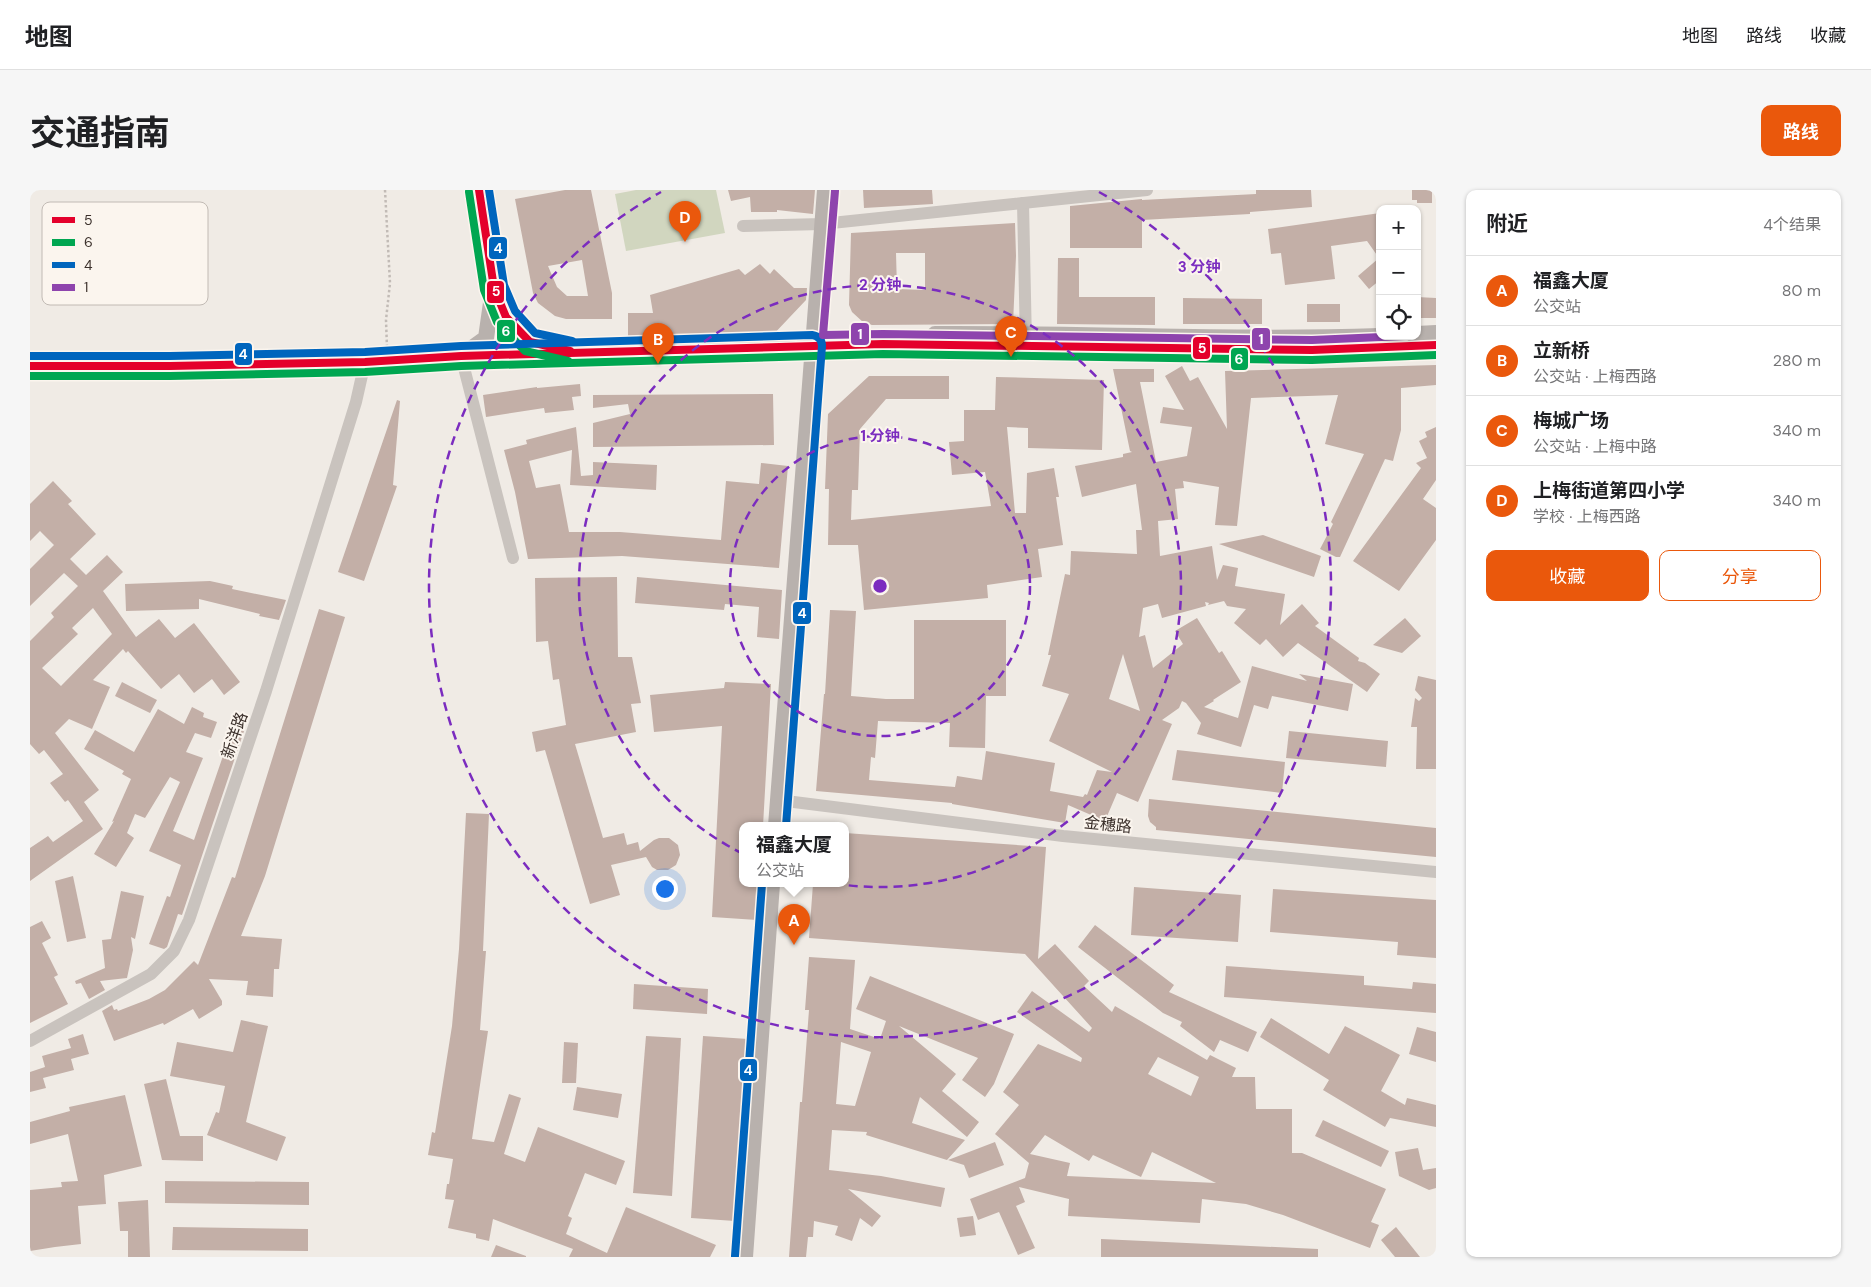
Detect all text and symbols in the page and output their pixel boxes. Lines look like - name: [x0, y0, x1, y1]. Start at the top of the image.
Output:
- text: 地图: [25, 21, 73, 52]
- text: 地图: [1682, 24, 1718, 48]
- text: 路线: [1746, 24, 1782, 48]
- text: 收藏: [1810, 24, 1846, 48]
- button: 路线: [1761, 105, 1841, 156]
- text: 交通指南: [30, 110, 170, 156]
- pin: D: [669, 201, 701, 242]
- legend: [42, 202, 208, 305]
- map controls: [1376, 205, 1421, 340]
- button: +: [1376, 205, 1421, 250]
- text: 附近: [1486, 210, 1528, 238]
- text: 5: [84, 211, 93, 229]
- text: 4个结果: [1763, 214, 1821, 235]
- text: 6: [84, 233, 93, 251]
- line badge: 4: [488, 236, 508, 260]
- text: 4: [493, 239, 503, 257]
- button: −: [1376, 250, 1421, 295]
- text: 4: [84, 256, 93, 274]
- text: 3 分钟: [1178, 257, 1220, 277]
- text: 福鑫大厦: [1533, 268, 1609, 293]
- text: 2 分钟: [859, 275, 901, 295]
- text: 1: [84, 278, 88, 296]
- line badge: 5: [486, 280, 505, 304]
- text: A: [1496, 280, 1508, 301]
- text: 80 m: [1782, 280, 1821, 301]
- text: 5: [492, 282, 500, 300]
- button: locate: [1376, 295, 1421, 340]
- text: 公交站: [1533, 296, 1581, 317]
- pin: C: [995, 316, 1027, 357]
- line badge: 6: [496, 319, 516, 343]
- text: 6: [502, 322, 511, 340]
- line badge: 1: [850, 322, 870, 346]
- pin: B: [642, 323, 674, 364]
- text: 1: [857, 325, 863, 343]
- line badge: 1: [1251, 327, 1271, 351]
- text: 1: [1258, 330, 1264, 348]
- line badge: 5: [1192, 336, 1211, 360]
- text: 立新桥: [1533, 338, 1590, 363]
- text: 5: [1198, 339, 1206, 357]
- line badge: 4: [234, 342, 253, 366]
- text: 4: [238, 345, 248, 363]
- line badge: 6: [1230, 347, 1249, 371]
- text: 6: [1235, 350, 1244, 368]
- text: B: [1497, 350, 1507, 371]
- text: 280 m: [1773, 350, 1821, 371]
- text: 公交站 · 上梅西路: [1533, 366, 1657, 387]
- text: 梅城广场: [1533, 408, 1609, 433]
- text: C: [1496, 420, 1508, 441]
- text: 340 m: [1772, 420, 1821, 441]
- text: 1 分钟: [861, 426, 900, 446]
- text: 公交站 · 上梅中路: [1533, 436, 1657, 457]
- text: 上梅街道第四小学: [1533, 478, 1685, 503]
- text: D: [1496, 490, 1508, 511]
- text: 340 m: [1772, 490, 1821, 511]
- text: 学校 · 上梅西路: [1533, 506, 1641, 527]
- button: 收藏: [1486, 550, 1649, 601]
- button: 分享: [1659, 550, 1821, 601]
- centre of rings: [871, 577, 889, 595]
- line badge: 4: [792, 601, 812, 625]
- text: 4: [797, 604, 807, 622]
- street label: 新洋路: [217, 709, 252, 761]
- street label: 金穗路: [1083, 812, 1133, 837]
- popup: [739, 822, 849, 887]
- text: 福鑫大厦: [756, 832, 832, 857]
- text: 公交站: [756, 860, 804, 881]
- your location: [652, 876, 678, 902]
- pin: A: [778, 904, 810, 945]
- line badge: 4: [739, 1058, 758, 1082]
- text: 4: [743, 1061, 753, 1079]

